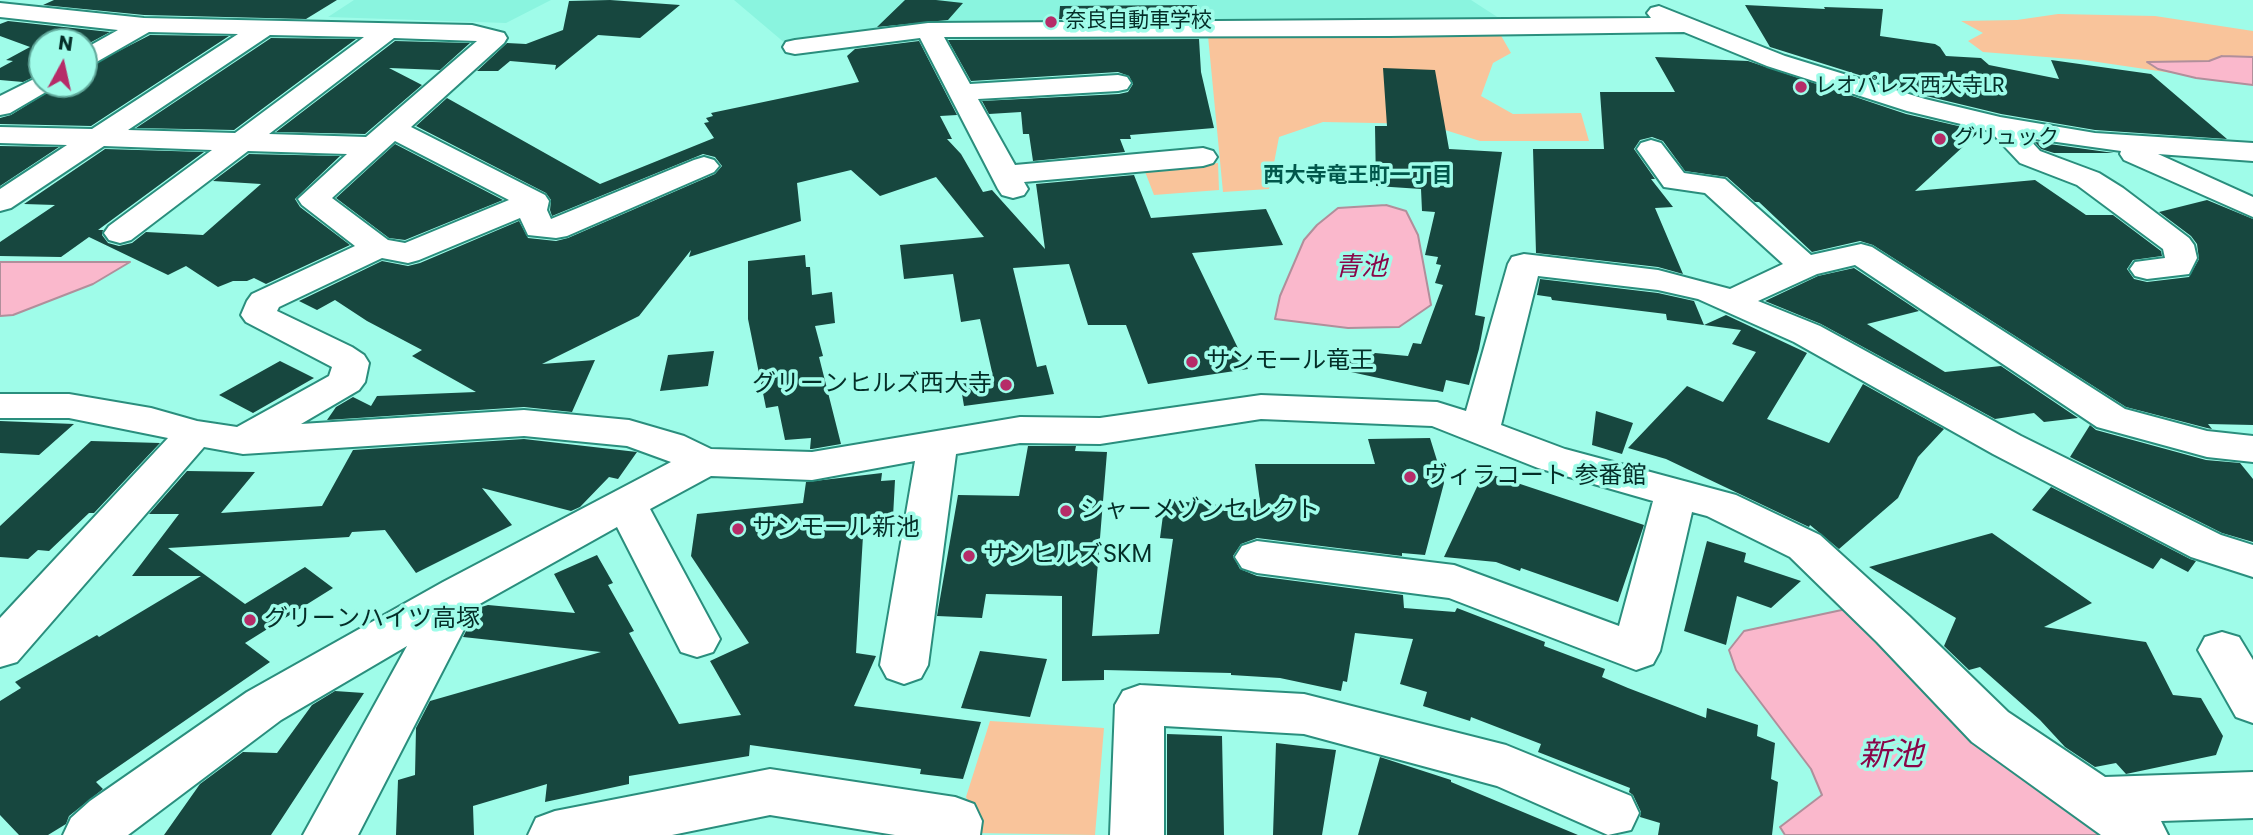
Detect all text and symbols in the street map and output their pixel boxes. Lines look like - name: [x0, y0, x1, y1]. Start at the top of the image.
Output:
- place label: 奈良自動車学校: [1065, 9, 1212, 35]
- marker: 奈良自動車学校: [1043, 14, 1059, 30]
- north arrow: [28, 28, 98, 98]
- text: N: [57, 29, 75, 58]
- place label: レオパレス西大寺LR: [1815, 74, 2005, 100]
- marker: レオパレス西大寺LR: [1793, 79, 1809, 95]
- place label: グリュック: [1954, 126, 2059, 152]
- marker: グリュック: [1932, 131, 1948, 147]
- district label: 西大寺竜王町一丁目: [1264, 164, 1452, 190]
- water label: 青池: [1335, 252, 1387, 284]
- place label: サンモール竜王: [1206, 348, 1374, 376]
- marker: サンモール竜王: [1184, 354, 1200, 370]
- place label: グリーンヒルズ西大寺: [752, 371, 992, 399]
- marker: グリーンヒルズ西大寺: [998, 377, 1014, 393]
- place label: ヴィラコート 参番館: [1424, 463, 1646, 491]
- marker: ヴィラコート 参番館: [1402, 469, 1418, 485]
- place label: シャーメゾンセレクト: [1080, 497, 1320, 525]
- marker: シャーメゾンセレクト: [1058, 503, 1074, 519]
- place label: サンモール新池: [752, 515, 920, 543]
- marker: サンモール新池: [730, 521, 746, 537]
- place label: サンヒルズSKM: [983, 542, 1152, 570]
- marker: サンヒルズSKM: [961, 548, 977, 564]
- place label: グリーンハイツ高塚: [264, 606, 480, 634]
- marker: グリーンハイツ高塚: [242, 612, 258, 628]
- water label: 新池: [1859, 738, 1923, 776]

